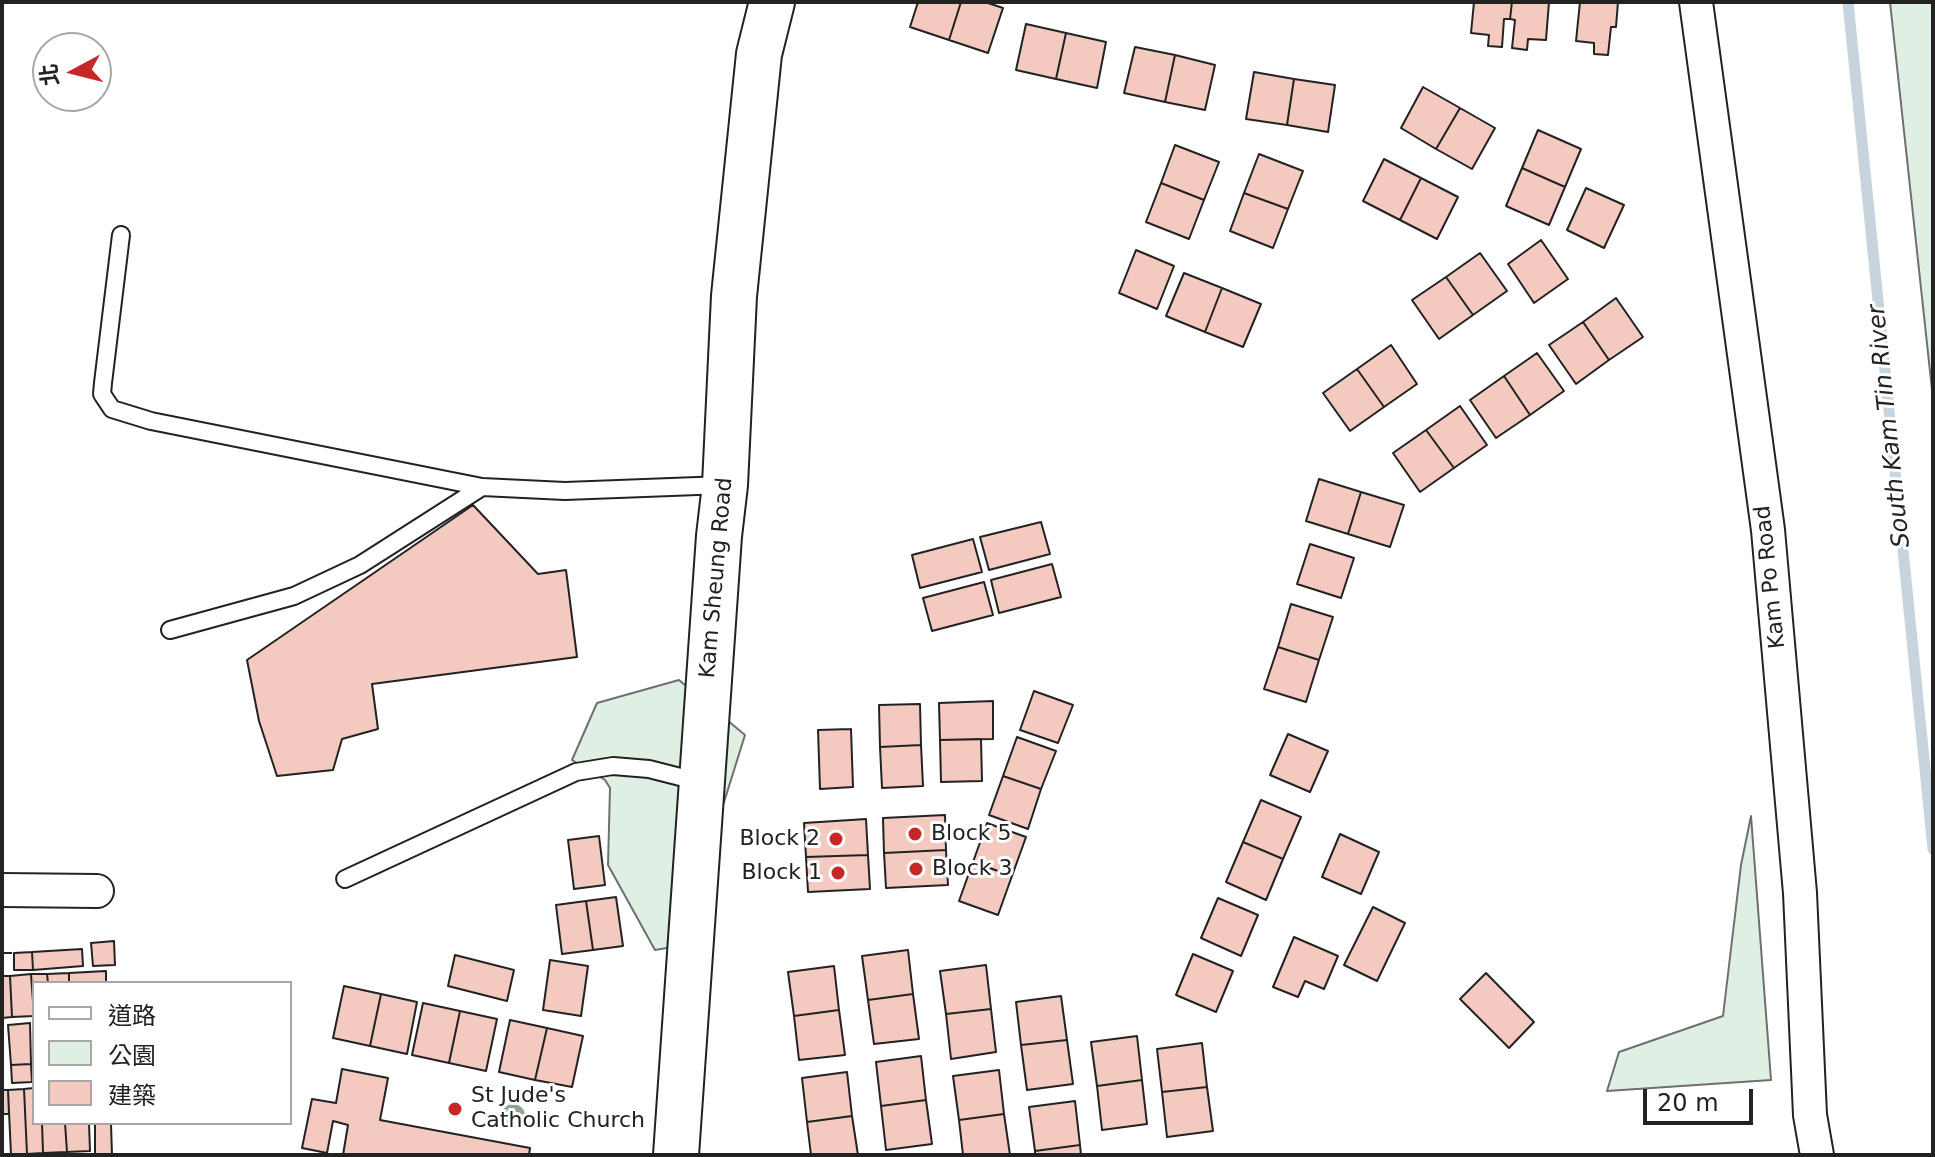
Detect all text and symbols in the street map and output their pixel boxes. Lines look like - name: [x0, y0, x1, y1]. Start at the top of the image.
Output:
- north arrow: [32, 32, 112, 112]
- text: 北: [36, 62, 63, 87]
- water label: South Kam Tin River: [1863, 303, 1917, 549]
- street label: Kam Sheung Road: [695, 477, 739, 679]
- street label: Kam Po Road: [1750, 504, 1792, 650]
- place label: Block 5: [931, 821, 1011, 847]
- marker: Block 5: [906, 825, 924, 843]
- place label: Block 2: [740, 826, 820, 852]
- marker: Block 2: [827, 830, 845, 848]
- place label: Block 3: [932, 856, 1012, 882]
- place label: Block 1: [742, 860, 822, 886]
- marker: Block 3: [907, 860, 925, 878]
- marker: Block 1: [829, 864, 847, 882]
- legend: [32, 981, 292, 1125]
- text: 道路: [108, 1002, 156, 1030]
- text: 公園: [108, 1042, 156, 1070]
- scale bar: [1647, 1073, 1757, 1123]
- text: 建築: [108, 1082, 156, 1110]
- place label: St Jude's Catholic Church: [471, 1083, 645, 1134]
- text: 20 m: [1657, 1089, 1719, 1117]
- marker: St Jude's Catholic Church: [446, 1100, 464, 1118]

